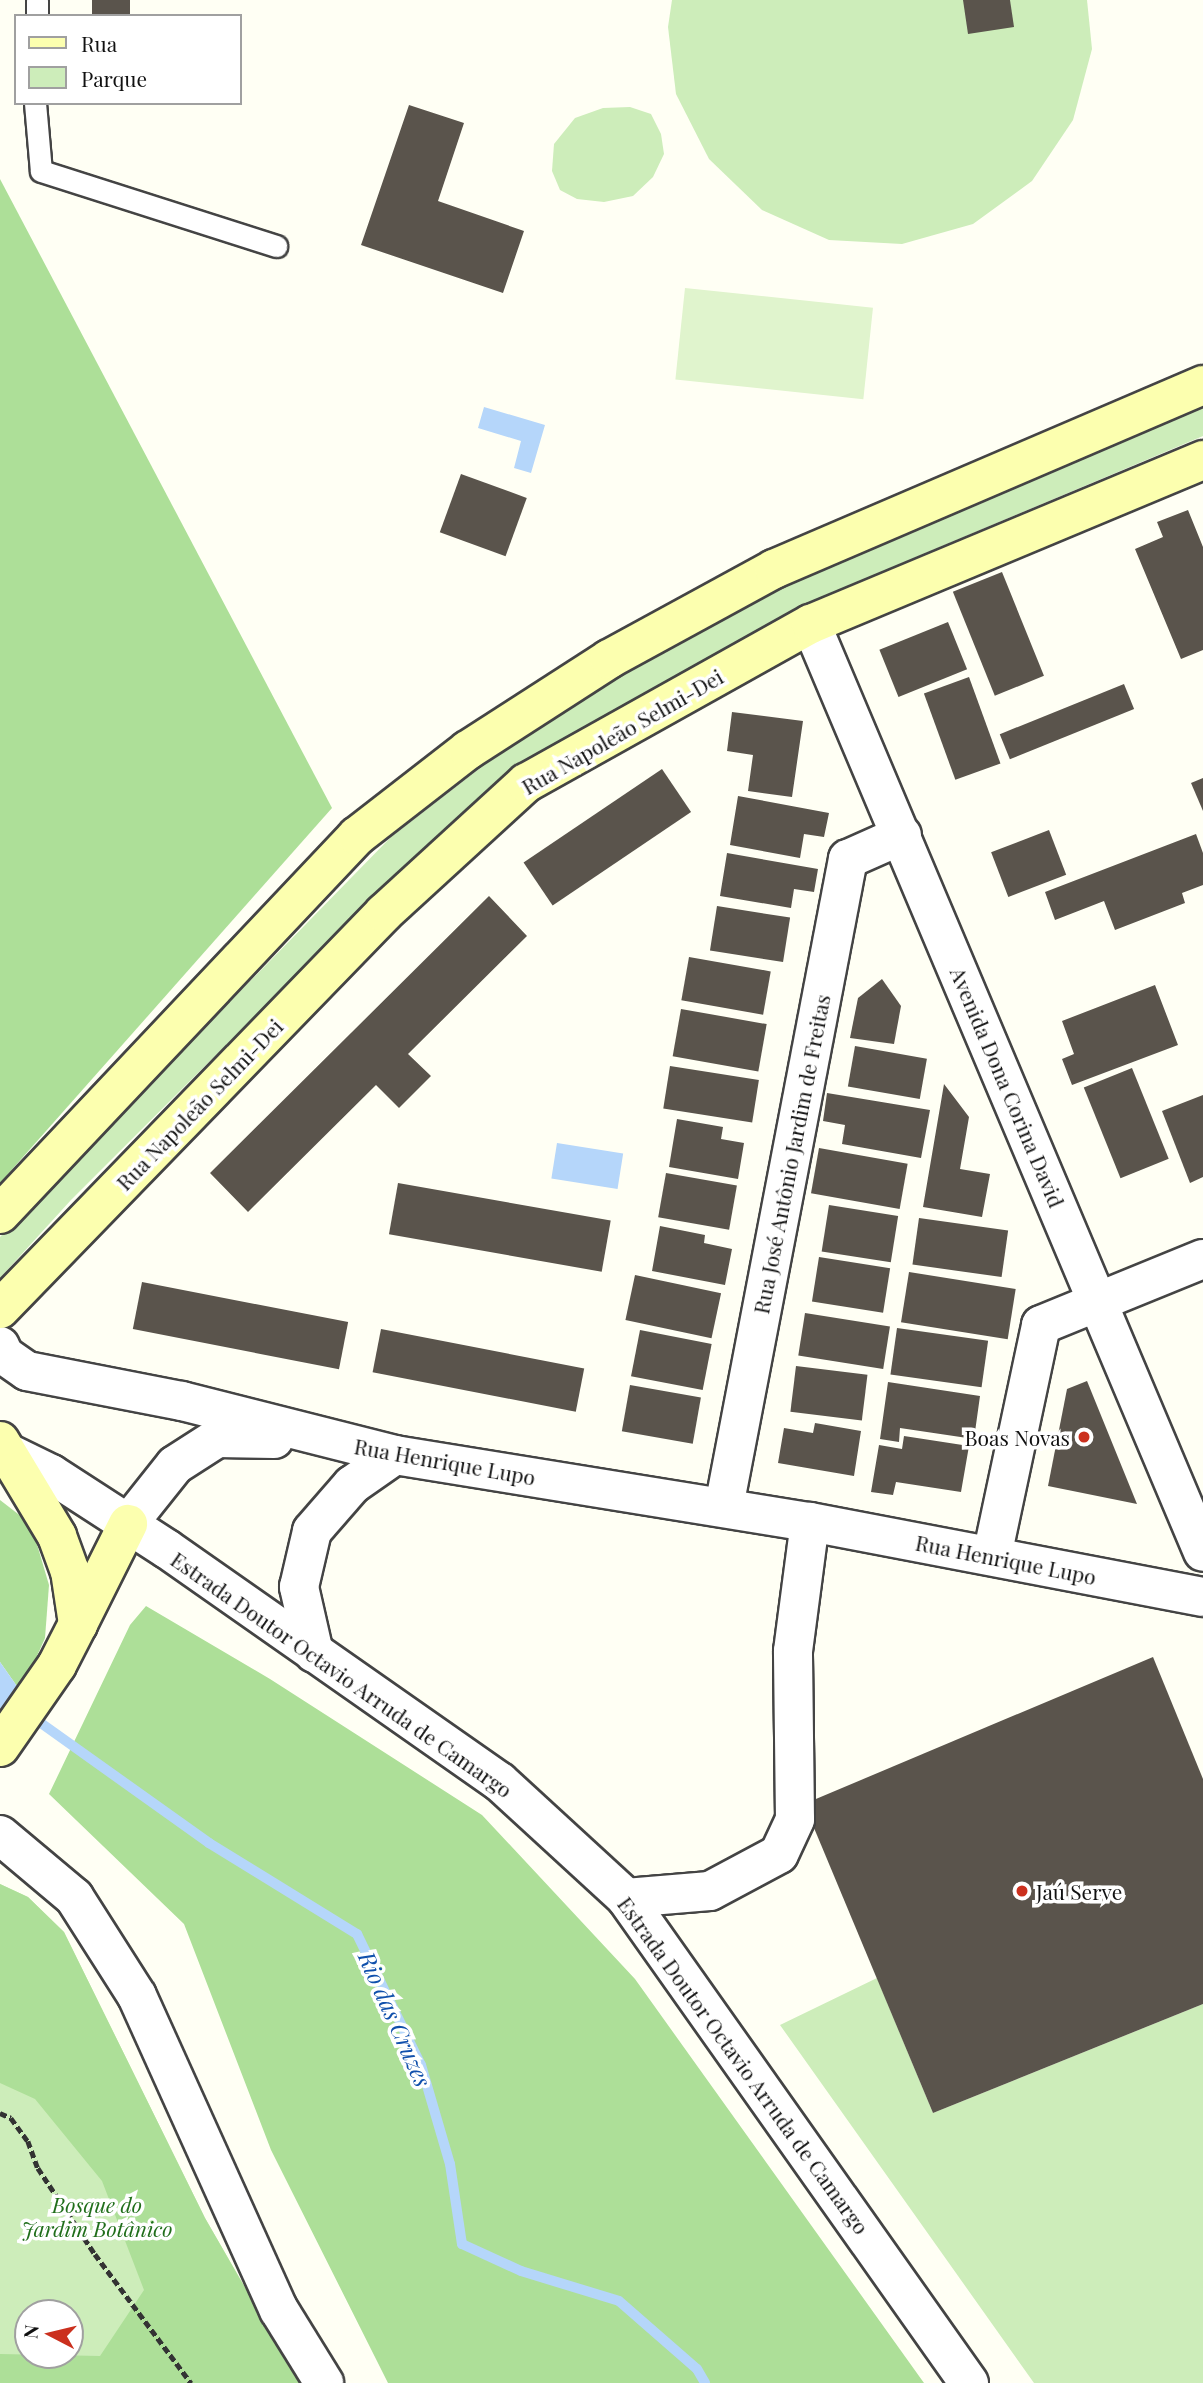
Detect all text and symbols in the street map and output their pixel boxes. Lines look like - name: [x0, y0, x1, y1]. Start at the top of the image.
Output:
- legend: [14, 14, 242, 105]
- text: Rua: [81, 29, 117, 57]
- text: Parque: [81, 64, 147, 92]
- street label: Rua Napoleão Selmi-Dei: [517, 663, 727, 799]
- street label: Avenida Dona Corina David: [946, 963, 1070, 1211]
- street label: Rua José Antônio Jardim de Freitas: [748, 992, 834, 1316]
- street label: Rua Napoleão Selmi-Dei: [111, 1013, 287, 1195]
- place label: Boas Novas: [965, 1424, 1070, 1450]
- marker: Boas Novas: [1076, 1429, 1092, 1445]
- street label: Rua Henrique Lupo: [352, 1433, 538, 1489]
- street label: Rua Henrique Lupo: [913, 1529, 1099, 1589]
- street label: Estrada Doutor Octavio Arruda de Camargo: [166, 1545, 518, 1803]
- place label: Jaú Serve: [1036, 1878, 1122, 1904]
- marker: Jaú Serve: [1014, 1883, 1030, 1899]
- street label: Estrada Doutor Octavio Arruda de Camargo: [613, 1891, 875, 2239]
- water label: Rio das Cruzes: [353, 1947, 437, 2091]
- park label: Bosque do Jardim Botânico: [21, 2191, 173, 2241]
- north arrow: [14, 2299, 84, 2369]
- text: N: [16, 2323, 44, 2340]

